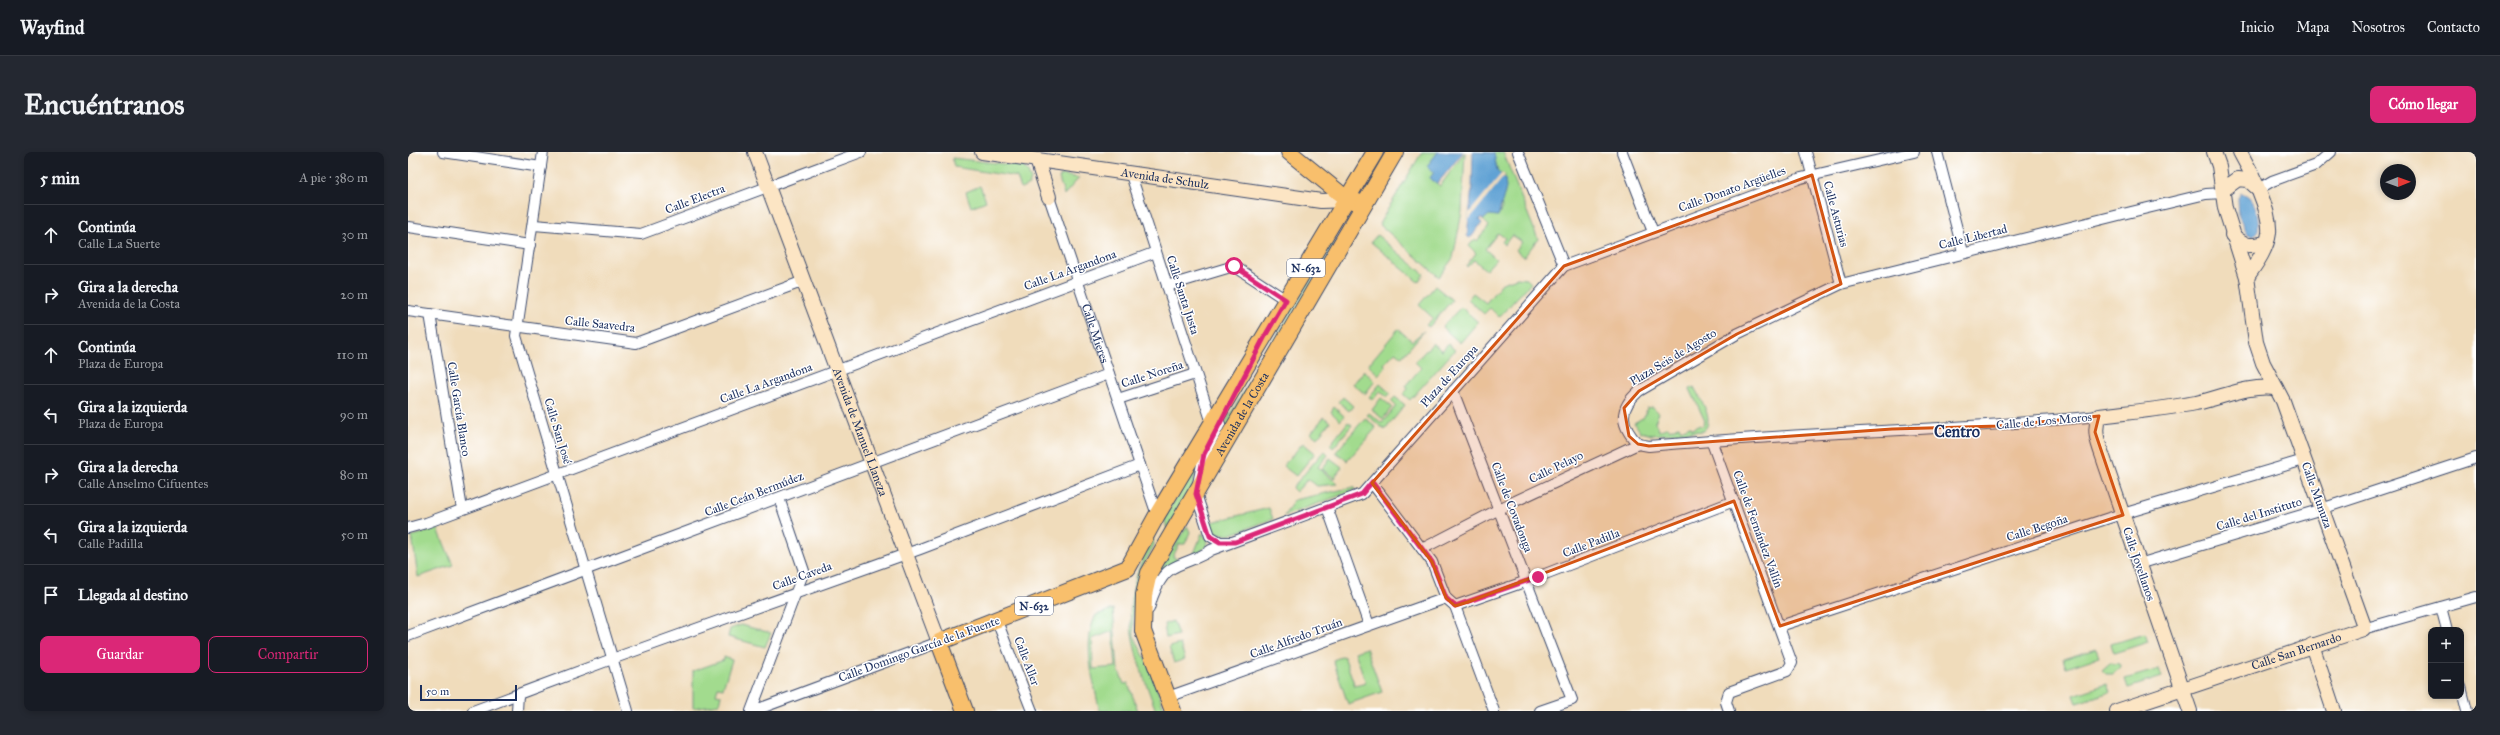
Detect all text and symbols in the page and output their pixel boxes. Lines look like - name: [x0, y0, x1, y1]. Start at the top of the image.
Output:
- text: Wayfind: [20, 16, 85, 39]
- text: Inicio: [2240, 19, 2274, 36]
- text: Mapa: [2296, 19, 2329, 36]
- text: Nosotros: [2351, 19, 2405, 36]
- text: Contacto: [2427, 19, 2480, 36]
- button: Cómo llegar: [2370, 86, 2476, 123]
- text: Encuéntranos: [24, 87, 185, 122]
- street label: Calle Donato Argüelles: [1677, 163, 1788, 216]
- north arrow: [2380, 164, 2416, 200]
- street label: Avenida de Schulz: [1119, 165, 1211, 192]
- text: 5 min: [40, 168, 80, 189]
- text: A pie · 380 m: [299, 170, 368, 186]
- street label: Calle Asturias: [1820, 180, 1852, 248]
- street label: Calle Electra: [663, 181, 728, 217]
- text: Continúa: [78, 218, 136, 236]
- street label: Calle Libertad: [1937, 222, 2009, 252]
- icon: ahead: [40, 224, 62, 246]
- text: 30 m: [342, 227, 368, 243]
- text: Calle La Suerte: [78, 236, 160, 252]
- street label: Calle La Argandona: [1022, 246, 1119, 294]
- street label: Calle Santa Justa: [1163, 254, 1203, 337]
- route start: [1225, 257, 1243, 275]
- road number: N-632: [1287, 259, 1325, 277]
- text: Gira a la derecha: [78, 278, 178, 296]
- icon: right: [40, 284, 62, 306]
- text: 20 m: [340, 287, 368, 303]
- text: Avenida de la Costa: [78, 296, 180, 312]
- street label: Calle Mieres: [1079, 302, 1112, 365]
- street label: Calle Saavedra: [564, 313, 637, 335]
- street label: Plaza Seis de Agosto: [1627, 326, 1719, 389]
- text: Continúa: [78, 338, 136, 356]
- street label: Plaza de Europa: [1417, 341, 1481, 410]
- icon: ahead: [40, 344, 62, 366]
- text: 110 m: [336, 347, 368, 363]
- text: Plaza de Europa: [78, 356, 163, 372]
- street label: Calle Noreña: [1119, 357, 1186, 391]
- street label: Calle La Argandona: [718, 359, 815, 407]
- street label: Calle García Blanco: [445, 361, 473, 457]
- street label: Avenida de Manuel Llaneza: [829, 365, 891, 499]
- street label: Avenida de la Costa: [1211, 369, 1272, 459]
- street label: Calle San José: [540, 396, 575, 466]
- text: Gira a la izquierda: [78, 398, 187, 416]
- icon: left: [40, 404, 62, 426]
- text: 90 m: [340, 407, 368, 423]
- street label: Calle de Los Moros: [1996, 410, 2092, 432]
- text: Plaza de Europa: [78, 416, 163, 432]
- district label: Centro: [1934, 422, 1980, 441]
- street label: Calle Pelayo: [1527, 448, 1585, 486]
- text: Gira a la derecha: [78, 458, 178, 476]
- street label: Calle de Covadonga: [1487, 460, 1536, 555]
- street label: Calle Munuza: [2299, 460, 2336, 531]
- icon: right: [40, 464, 62, 486]
- text: 80 m: [340, 467, 368, 483]
- street label: Calle Ceán Bermúdez: [702, 468, 806, 519]
- street label: Calle de Fernández Vallín: [1730, 468, 1786, 590]
- text: Calle Anselmo Cifuentes: [78, 476, 208, 492]
- street label: Calle del Instituto: [2215, 494, 2303, 534]
- street label: Calle Begoña: [2005, 511, 2071, 545]
- text: Gira a la izquierda: [78, 518, 187, 536]
- icon: left: [40, 524, 62, 546]
- street label: Calle Padilla: [1561, 525, 1622, 560]
- street label: Calle Jovellanos: [2119, 525, 2158, 603]
- text: 50 m: [341, 527, 368, 543]
- text: Calle Padilla: [78, 536, 143, 552]
- street label: Calle Caveda: [770, 558, 834, 593]
- route end: [1529, 568, 1547, 586]
- icon: arrive: [40, 584, 62, 606]
- text: Llegada al destino: [78, 586, 188, 604]
- road number: N-632: [1015, 597, 1053, 615]
- street label: Calle Domingo García de la Fuente: [836, 613, 1002, 686]
- street label: Calle Alfredo Truán: [1248, 615, 1345, 661]
- map controls: [2428, 627, 2464, 699]
- button: +: [2428, 627, 2464, 663]
- street label: Calle San Bernardo: [2249, 630, 2343, 673]
- street label: Calle Aller: [1011, 635, 1043, 688]
- button: Guardar: [40, 636, 200, 673]
- button: Compartir: [208, 636, 368, 673]
- button: −: [2428, 663, 2464, 699]
- scale bar: [420, 683, 517, 702]
- text: 50 m: [426, 685, 449, 698]

